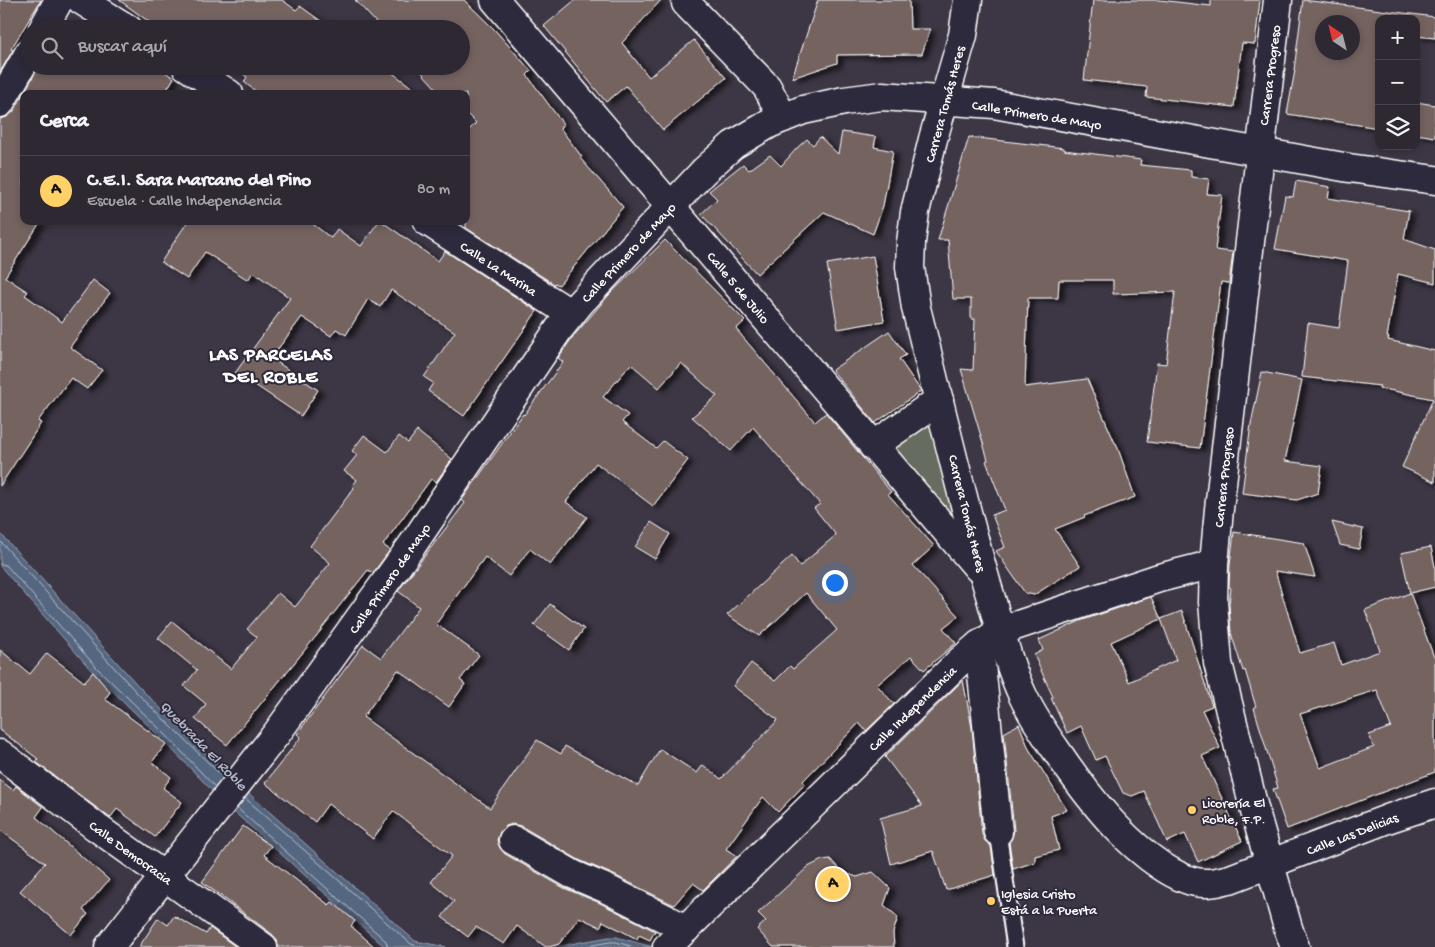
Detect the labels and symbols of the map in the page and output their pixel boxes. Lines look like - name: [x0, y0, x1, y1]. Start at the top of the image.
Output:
- north arrow: [1315, 15, 1360, 60]
- street label: Carrera Progreso: [1257, 24, 1286, 126]
- street label: Carrera Tomás Heres: [923, 44, 970, 165]
- street label: Calle Primero de Mayo: [971, 98, 1103, 135]
- street label: Calle Primero de Mayo: [579, 200, 681, 307]
- street label: Calle La Marina: [456, 239, 540, 302]
- street label: Calle 5 de Julio: [702, 249, 772, 328]
- district label: LAS PARCELAS DEL ROBLE: [209, 345, 333, 390]
- street label: Carrera Progreso: [1212, 426, 1239, 528]
- street label: Carrera Tomás Heres: [943, 453, 989, 575]
- street label: Calle Primero de Mayo: [347, 521, 436, 638]
- your location: [822, 570, 848, 596]
- street label: Calle Independencia: [866, 663, 962, 756]
- water label: Quebrada El Roble: [155, 698, 251, 796]
- place label: Licorería El Roble, F.P.: [1202, 796, 1266, 829]
- marker: Licorería El Roble, F.P.: [1186, 804, 1198, 816]
- street label: Calle Las Delicias: [1305, 810, 1402, 861]
- street label: Calle Democracia: [85, 818, 175, 891]
- pin: A: [817, 865, 849, 903]
- place label: Iglesia Cristo Está a la Puerta: [1001, 887, 1098, 920]
- marker: Iglesia Cristo Está a la Puerta: [985, 895, 997, 907]

